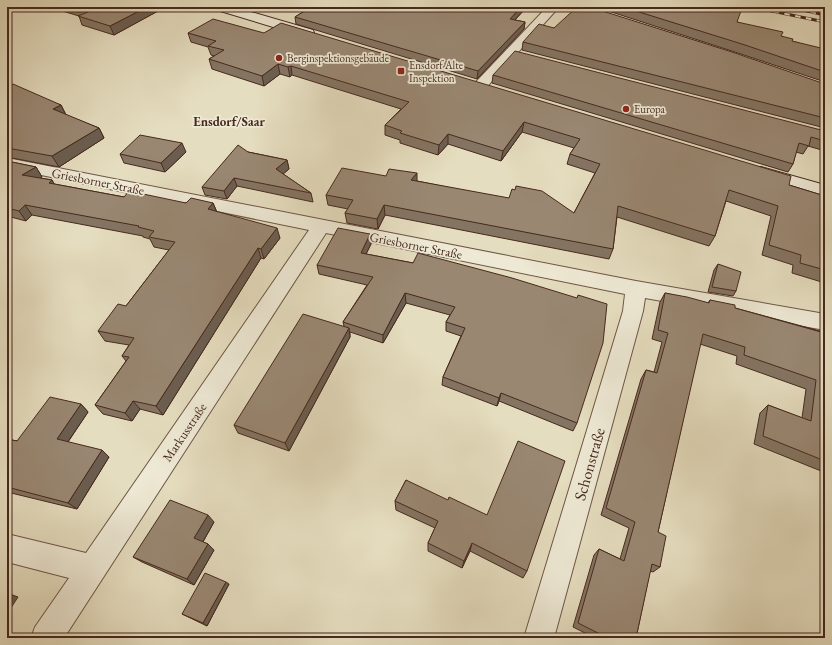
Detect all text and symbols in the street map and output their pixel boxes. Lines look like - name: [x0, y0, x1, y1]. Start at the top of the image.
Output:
- place label: Berginspektionsgebäude: [287, 51, 390, 65]
- marker: Berginspektionsgebäude: [274, 53, 284, 63]
- place label: Ensdorf Alte Inspektion: [409, 58, 464, 85]
- marker: Ensdorf Alte Inspektion: [396, 66, 406, 76]
- place label: Europa: [634, 102, 666, 116]
- marker: Europa: [621, 104, 631, 114]
- district label: Ensdorf/Saar: [193, 113, 265, 130]
- street label: Griesborner Straße: [50, 164, 146, 199]
- street label: Griesborner Straße: [368, 228, 464, 263]
- street label: Markusstraße: [158, 400, 210, 465]
- street label: Schonstraße: [569, 425, 610, 503]

